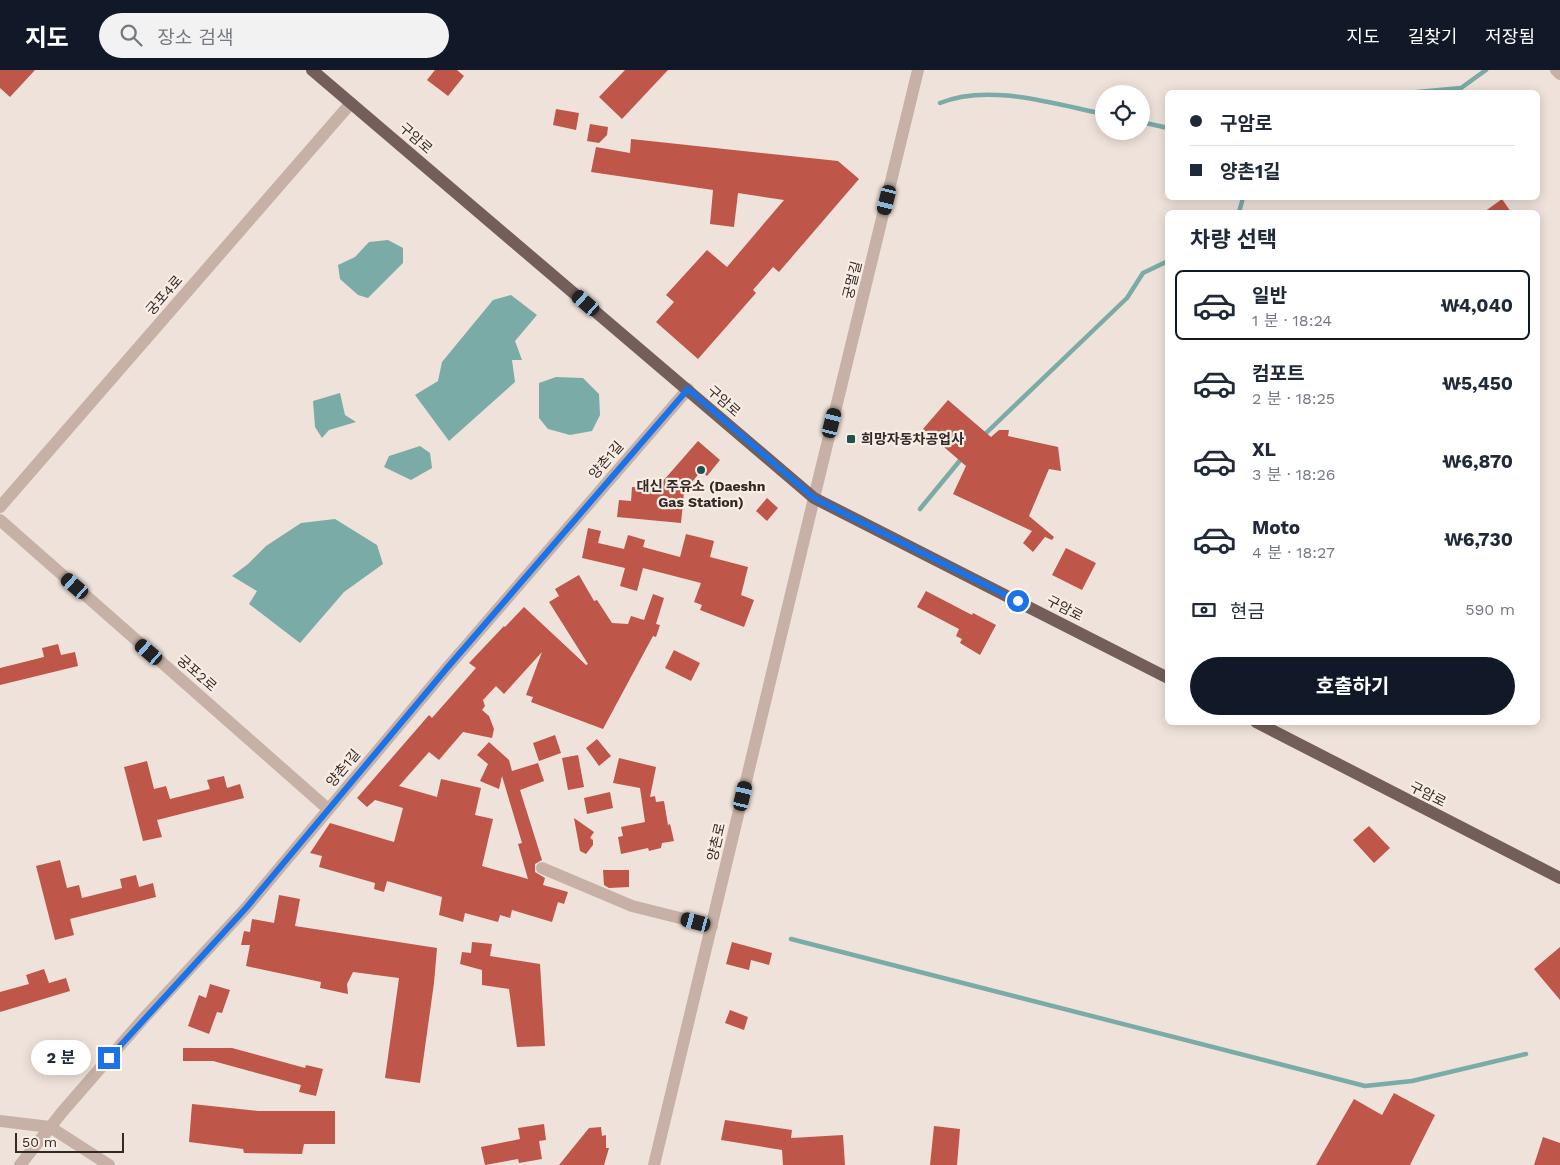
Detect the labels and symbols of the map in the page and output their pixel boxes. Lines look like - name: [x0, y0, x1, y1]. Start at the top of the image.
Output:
- street label: 구암로: [396, 119, 436, 157]
- car: [876, 184, 897, 216]
- street label: 궁멀길: [840, 259, 864, 301]
- street label: 궁포4로: [142, 272, 186, 318]
- car: [569, 287, 602, 319]
- street label: 구암로: [704, 382, 744, 420]
- car: [821, 407, 842, 439]
- place label: 희망자동차공업사: [861, 431, 964, 447]
- marker: 희망자동차공업사: [845, 433, 857, 445]
- street label: 양촌1길: [585, 438, 627, 482]
- marker: 대신 주유소 (Daeshn Gas Station): [695, 464, 707, 476]
- place label: 대신 주유소 (Daeshn Gas Station): [637, 478, 765, 510]
- car: [58, 570, 91, 602]
- route start: [1007, 590, 1029, 612]
- street label: 구암로: [1044, 592, 1086, 624]
- car: [132, 636, 165, 668]
- street label: 궁포2로: [174, 652, 220, 694]
- street label: 양촌1길: [323, 746, 363, 790]
- street label: 구암로: [1407, 778, 1449, 810]
- car: [732, 780, 753, 812]
- street label: 양촌로: [704, 821, 728, 863]
- car: [679, 911, 712, 933]
- callout: 2 분: [32, 1040, 92, 1076]
- route end: [98, 1047, 120, 1069]
- scale bar: [15, 1130, 124, 1153]

